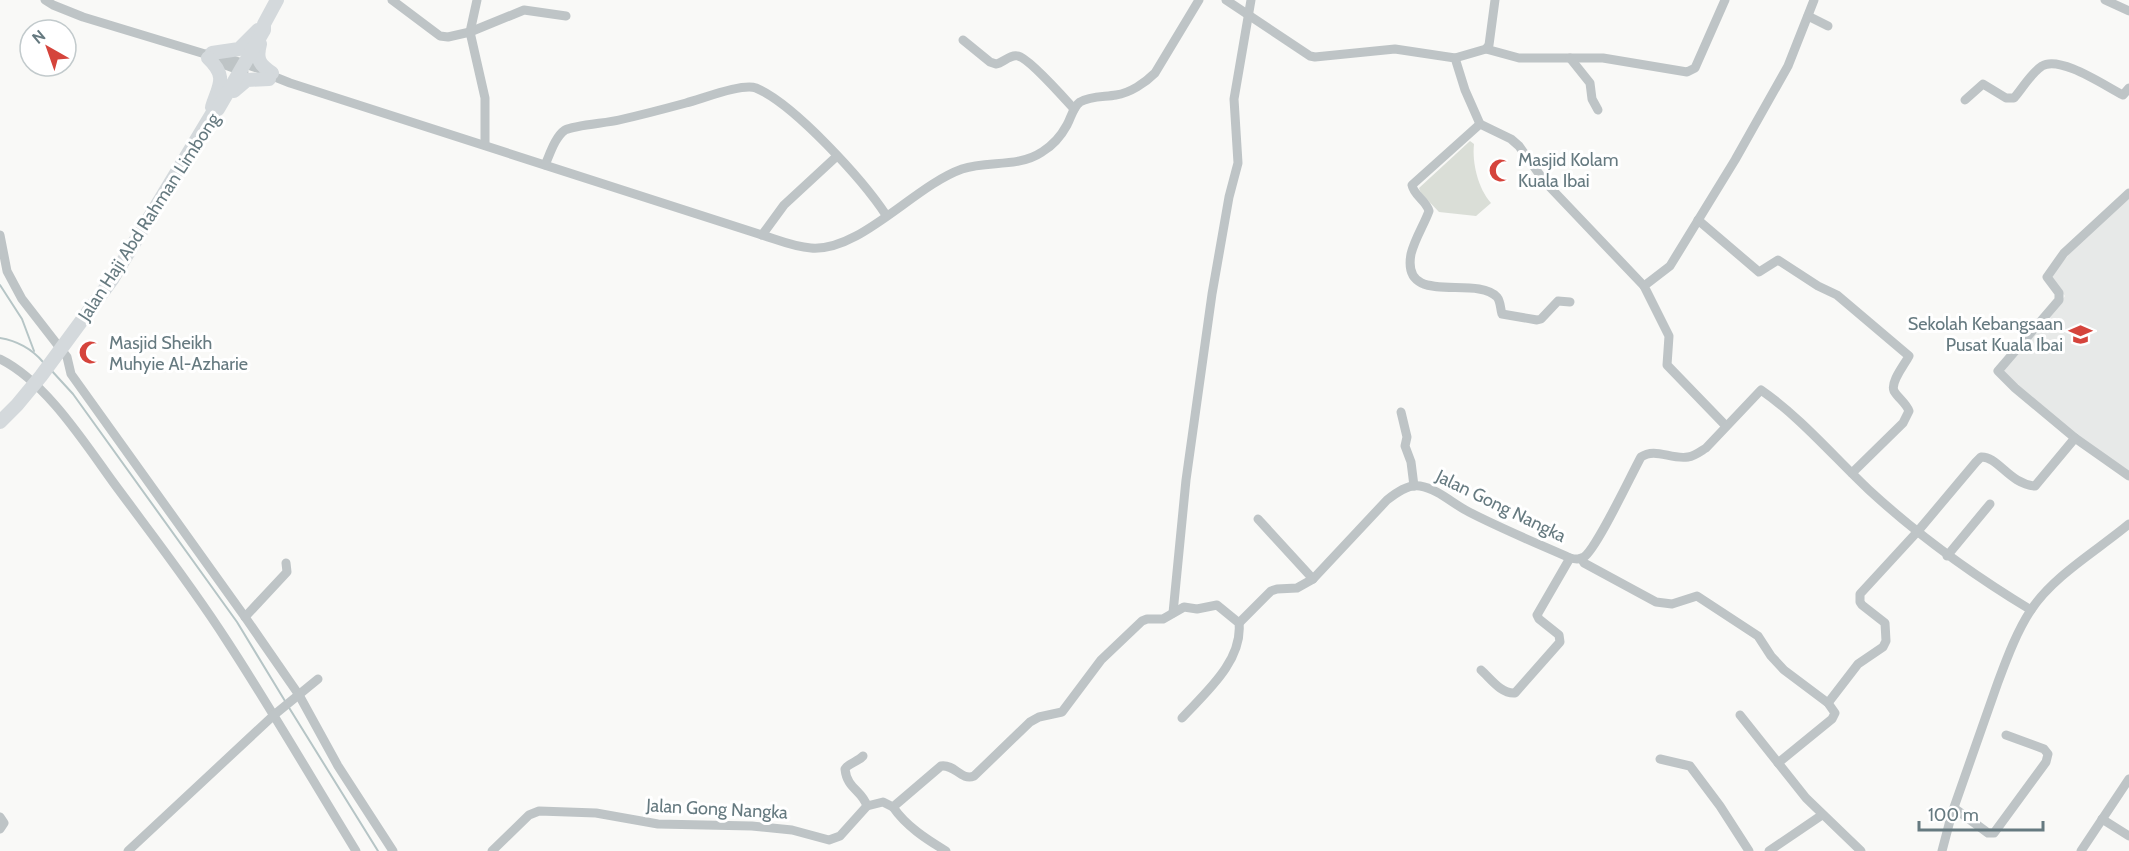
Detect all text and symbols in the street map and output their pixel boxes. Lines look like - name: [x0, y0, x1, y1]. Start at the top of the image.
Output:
- north arrow: [18, 18, 78, 78]
- text: N: [28, 26, 49, 48]
- street label: Jalan Haji Abd Rahman Limbong: [73, 108, 225, 326]
- place label: Masjid Kolam Kuala Ibai: [1518, 149, 1618, 192]
- mosque icon: Masjid Kolam Kuala Ibai: [1487, 157, 1513, 183]
- place label: Sekolah Kebangsaan Pusat Kuala Ibai: [1908, 313, 2063, 356]
- school or university icon: Sekolah Kebangsaan Pusat Kuala Ibai: [2068, 321, 2094, 347]
- place label: Masjid Sheikh Muhyie Al-Azharie: [109, 332, 248, 375]
- mosque icon: Masjid Sheikh Muhyie Al-Azharie: [78, 340, 104, 366]
- street label: Jalan Gong Nangka: [1432, 465, 1570, 547]
- street label: Jalan Gong Nangka: [645, 794, 789, 824]
- scale bar: [1919, 794, 2044, 832]
- text: 100 m: [1928, 804, 1979, 826]

